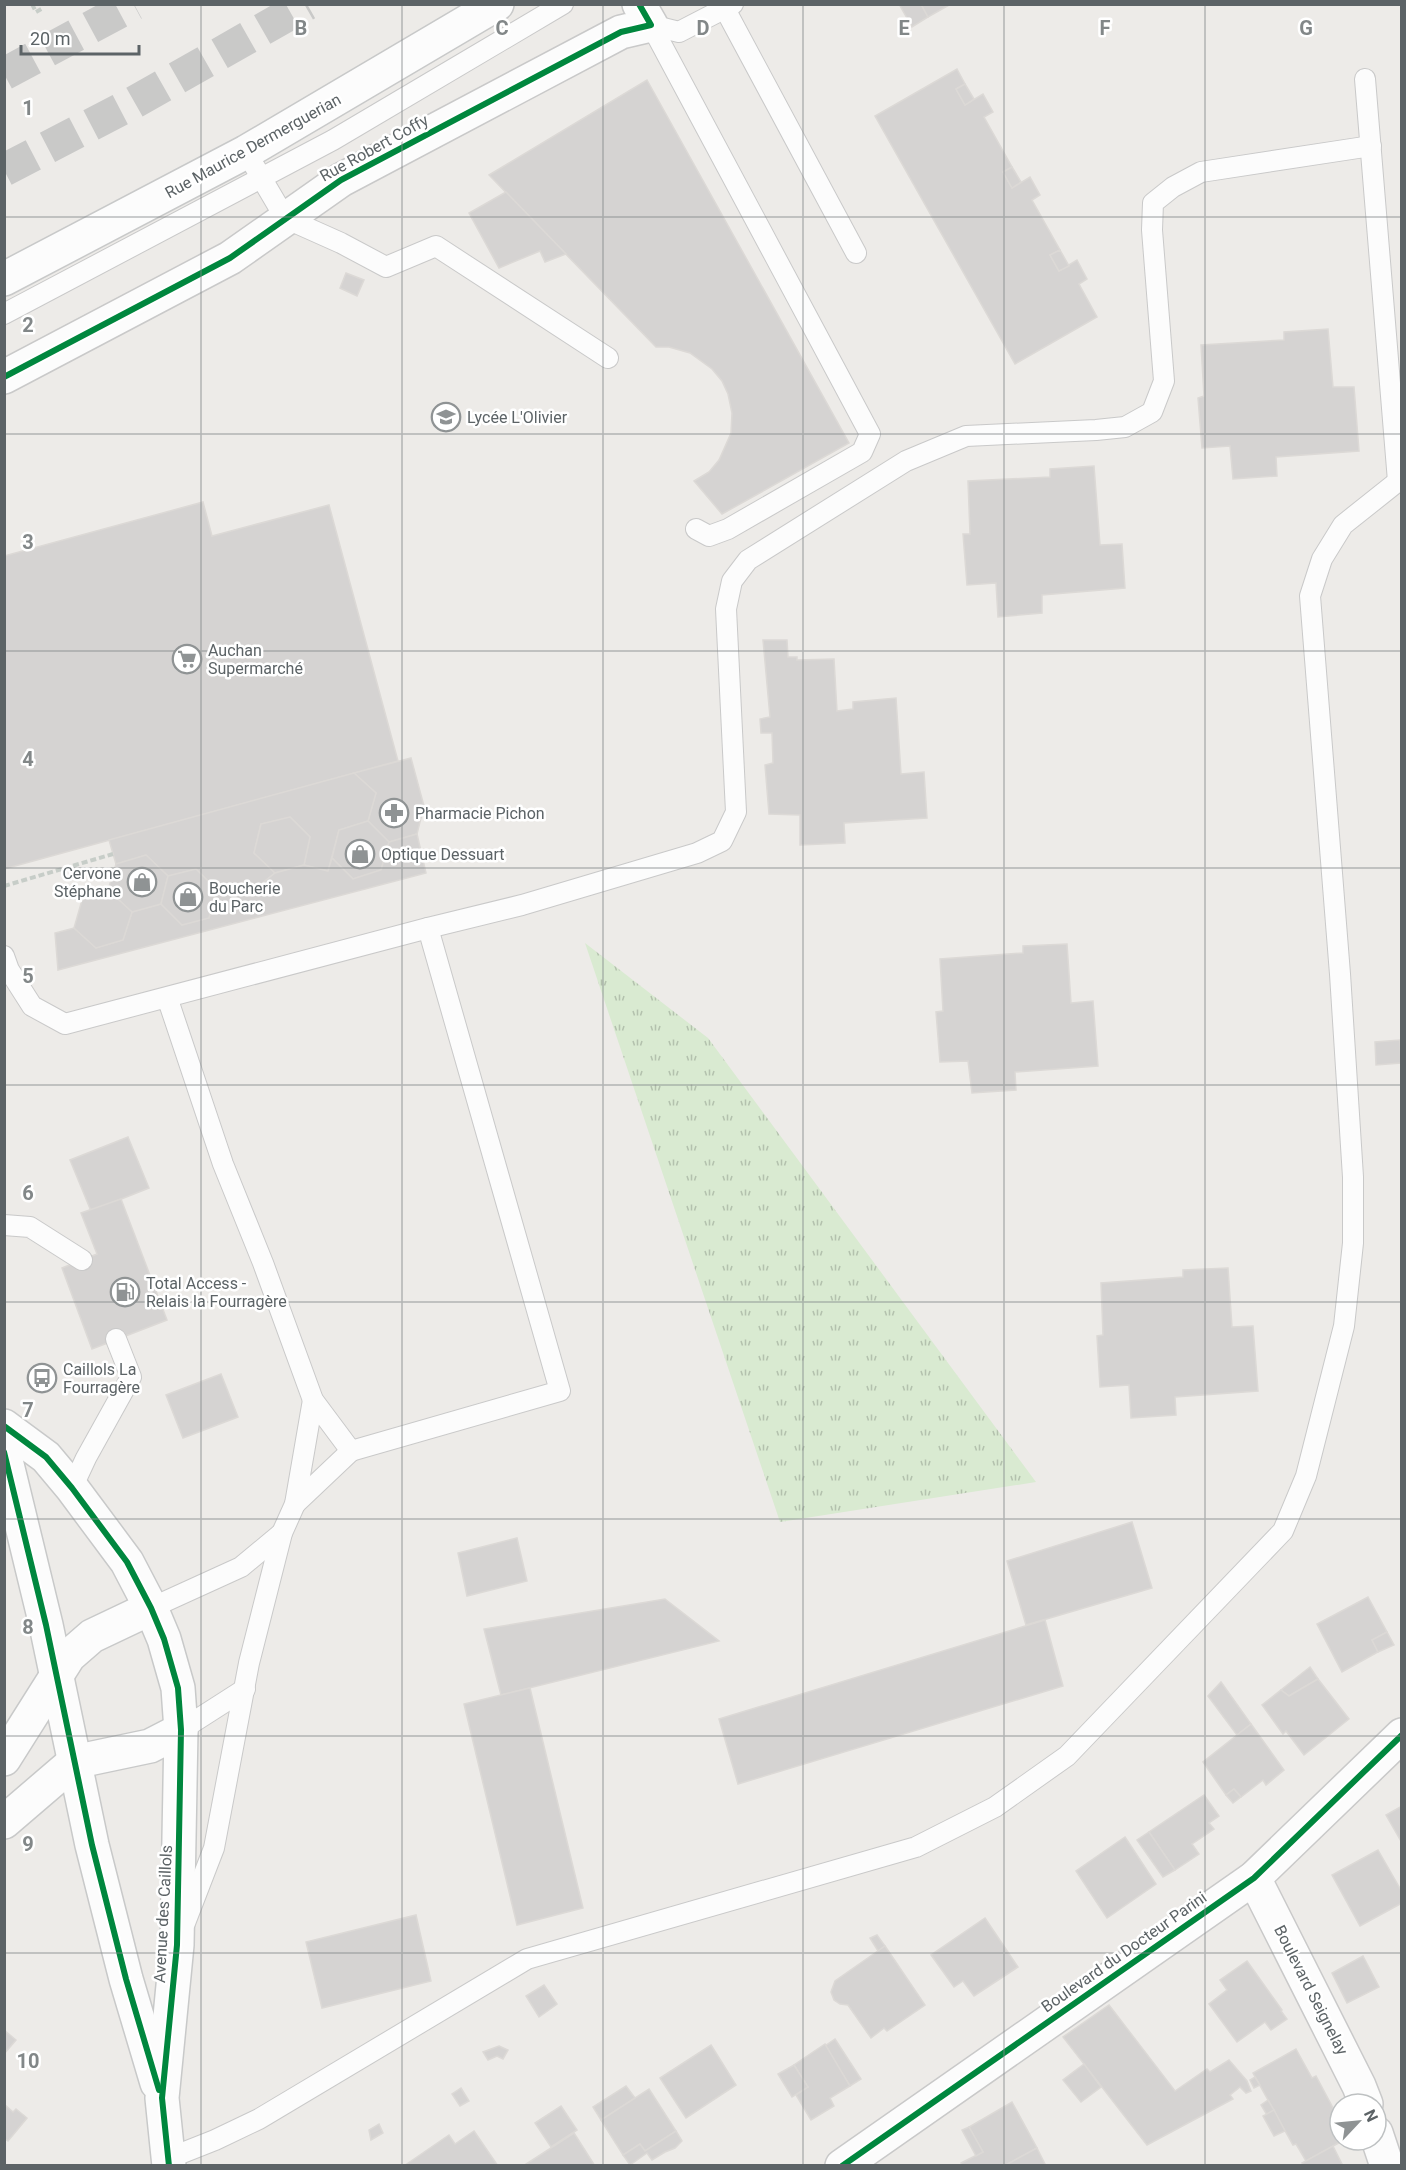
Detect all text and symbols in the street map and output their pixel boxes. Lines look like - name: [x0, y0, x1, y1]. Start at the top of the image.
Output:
- text: B: [295, 16, 307, 40]
- text: C: [495, 16, 509, 40]
- text: D: [697, 16, 710, 40]
- text: E: [898, 16, 910, 40]
- text: F: [1100, 16, 1111, 40]
- text: G: [1299, 16, 1313, 40]
- scale bar: [21, 18, 140, 56]
- text: 20 m: [30, 28, 70, 49]
- street label: Rue Maurice Dermerguerian: [162, 90, 344, 202]
- text: 1: [22, 96, 34, 120]
- street label: Rue Robert Coffy: [317, 110, 432, 186]
- text: 2: [22, 313, 34, 337]
- school or university icon: Lycée L'Olivier: [430, 401, 462, 433]
- place label: Lycée L'Olivier: [467, 408, 568, 427]
- text: 3: [22, 530, 34, 554]
- place label: Auchan Supermarché: [208, 641, 303, 678]
- supermarket icon: Auchan Supermarché: [171, 643, 203, 675]
- text: 4: [22, 747, 34, 771]
- pharmacy icon: Pharmacie Pichon: [378, 797, 410, 829]
- place label: Pharmacie Pichon: [415, 804, 545, 823]
- shop icon: Optique Dessuart: [344, 838, 376, 870]
- place label: Optique Dessuart: [381, 845, 505, 864]
- place label: Cervone Stéphane: [54, 864, 121, 901]
- shop icon: Cervone Stéphane: [126, 866, 158, 898]
- place label: Boucherie du Parc: [209, 879, 280, 916]
- shop icon: Boucherie du Parc: [172, 881, 204, 913]
- text: 5: [22, 964, 34, 988]
- text: 6: [22, 1181, 34, 1205]
- place label: Total Access - Relais la Fourragère: [146, 1274, 287, 1311]
- fuel station icon: Total Access - Relais la Fourragère: [109, 1276, 141, 1308]
- place label: Caillols La Fourragère: [63, 1360, 140, 1397]
- bus stop icon: Caillols La Fourragère: [26, 1362, 58, 1394]
- text: 7: [22, 1398, 34, 1422]
- text: 8: [22, 1615, 34, 1639]
- text: 9: [22, 1832, 34, 1856]
- street label: Avenue des Caillols: [150, 1845, 176, 1983]
- street label: Boulevard du Docteur Parini: [1038, 1888, 1210, 2016]
- street label: Boulevard Seignelay: [1270, 1922, 1352, 2058]
- text: 10: [17, 2049, 39, 2073]
- north arrow: [1328, 2092, 1388, 2152]
- text: N: [1360, 2106, 1382, 2125]

